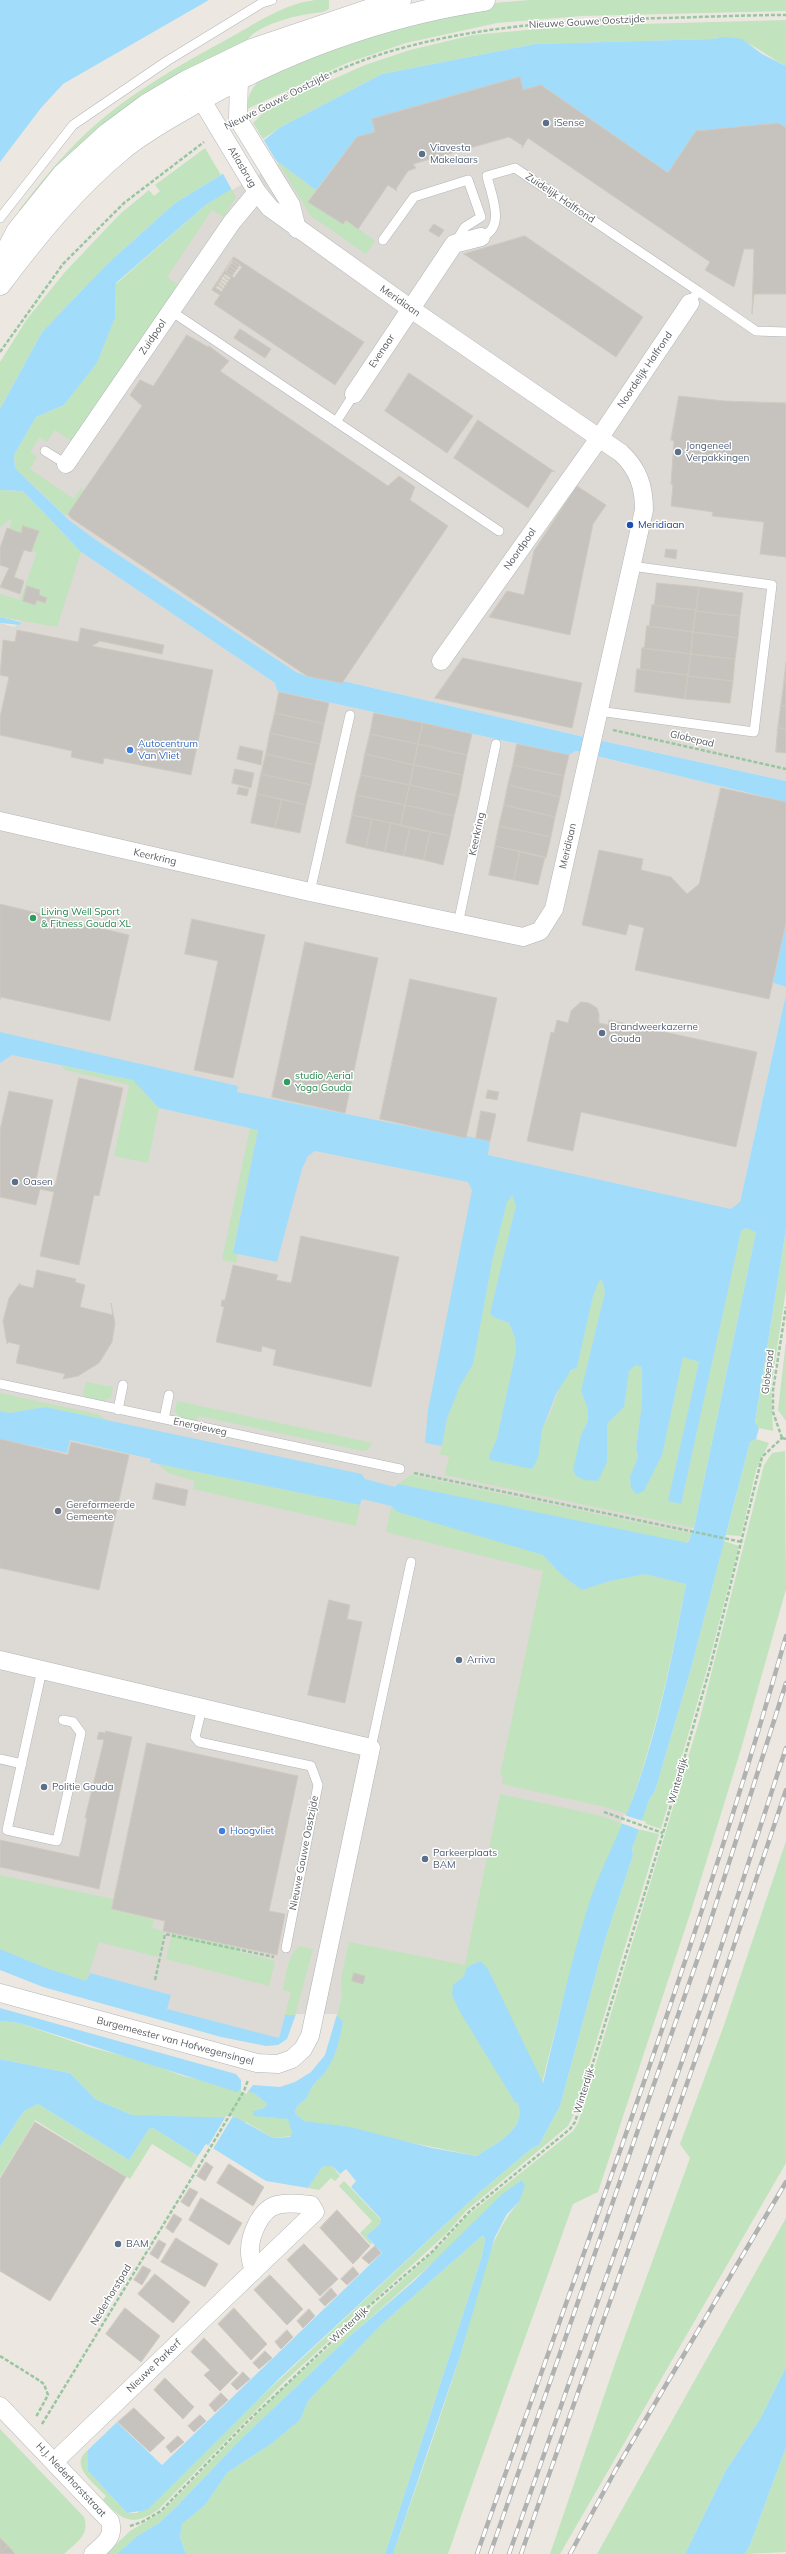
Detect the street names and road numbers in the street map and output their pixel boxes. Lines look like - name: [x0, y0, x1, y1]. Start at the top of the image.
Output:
- street label: Nieuwe Gouwe Oostzijde: [529, 13, 645, 31]
- street label: Nieuwe Gouwe Oostzijde: [222, 69, 332, 133]
- street label: Atlasbrug: [225, 144, 259, 190]
- street label: Zuidelijk Halfrond: [523, 170, 597, 226]
- street label: Meridiaan: [378, 283, 422, 319]
- street label: Zuidpool: [137, 317, 169, 357]
- street label: Noordelijk Halfrond: [615, 330, 675, 410]
- street label: Evenaar: [366, 332, 398, 370]
- street label: Noordpool: [501, 526, 539, 572]
- street label: Globepad: [669, 728, 715, 750]
- street label: Keerkring: [467, 811, 487, 857]
- street label: Meridiaan: [557, 822, 579, 870]
- street label: Keerkring: [132, 846, 178, 868]
- street label: Globepad: [759, 1349, 777, 1395]
- street label: Energieweg: [172, 1415, 228, 1439]
- street label: Winterdijk: [666, 1756, 690, 1806]
- street label: Nieuwe Gouwe Oostzijde: [287, 1795, 321, 1911]
- street label: Burgemeester van Hofwegensingel: [95, 2014, 255, 2068]
- street label: Winterdijk: [571, 2066, 597, 2116]
- street label: Nederhorstpad: [88, 2262, 134, 2328]
- street label: Winterdijk: [327, 2304, 371, 2346]
- street label: Nieuwe Parkerf: [124, 2337, 184, 2395]
- street label: H.J. Nederhorststraat: [33, 2440, 109, 2520]

